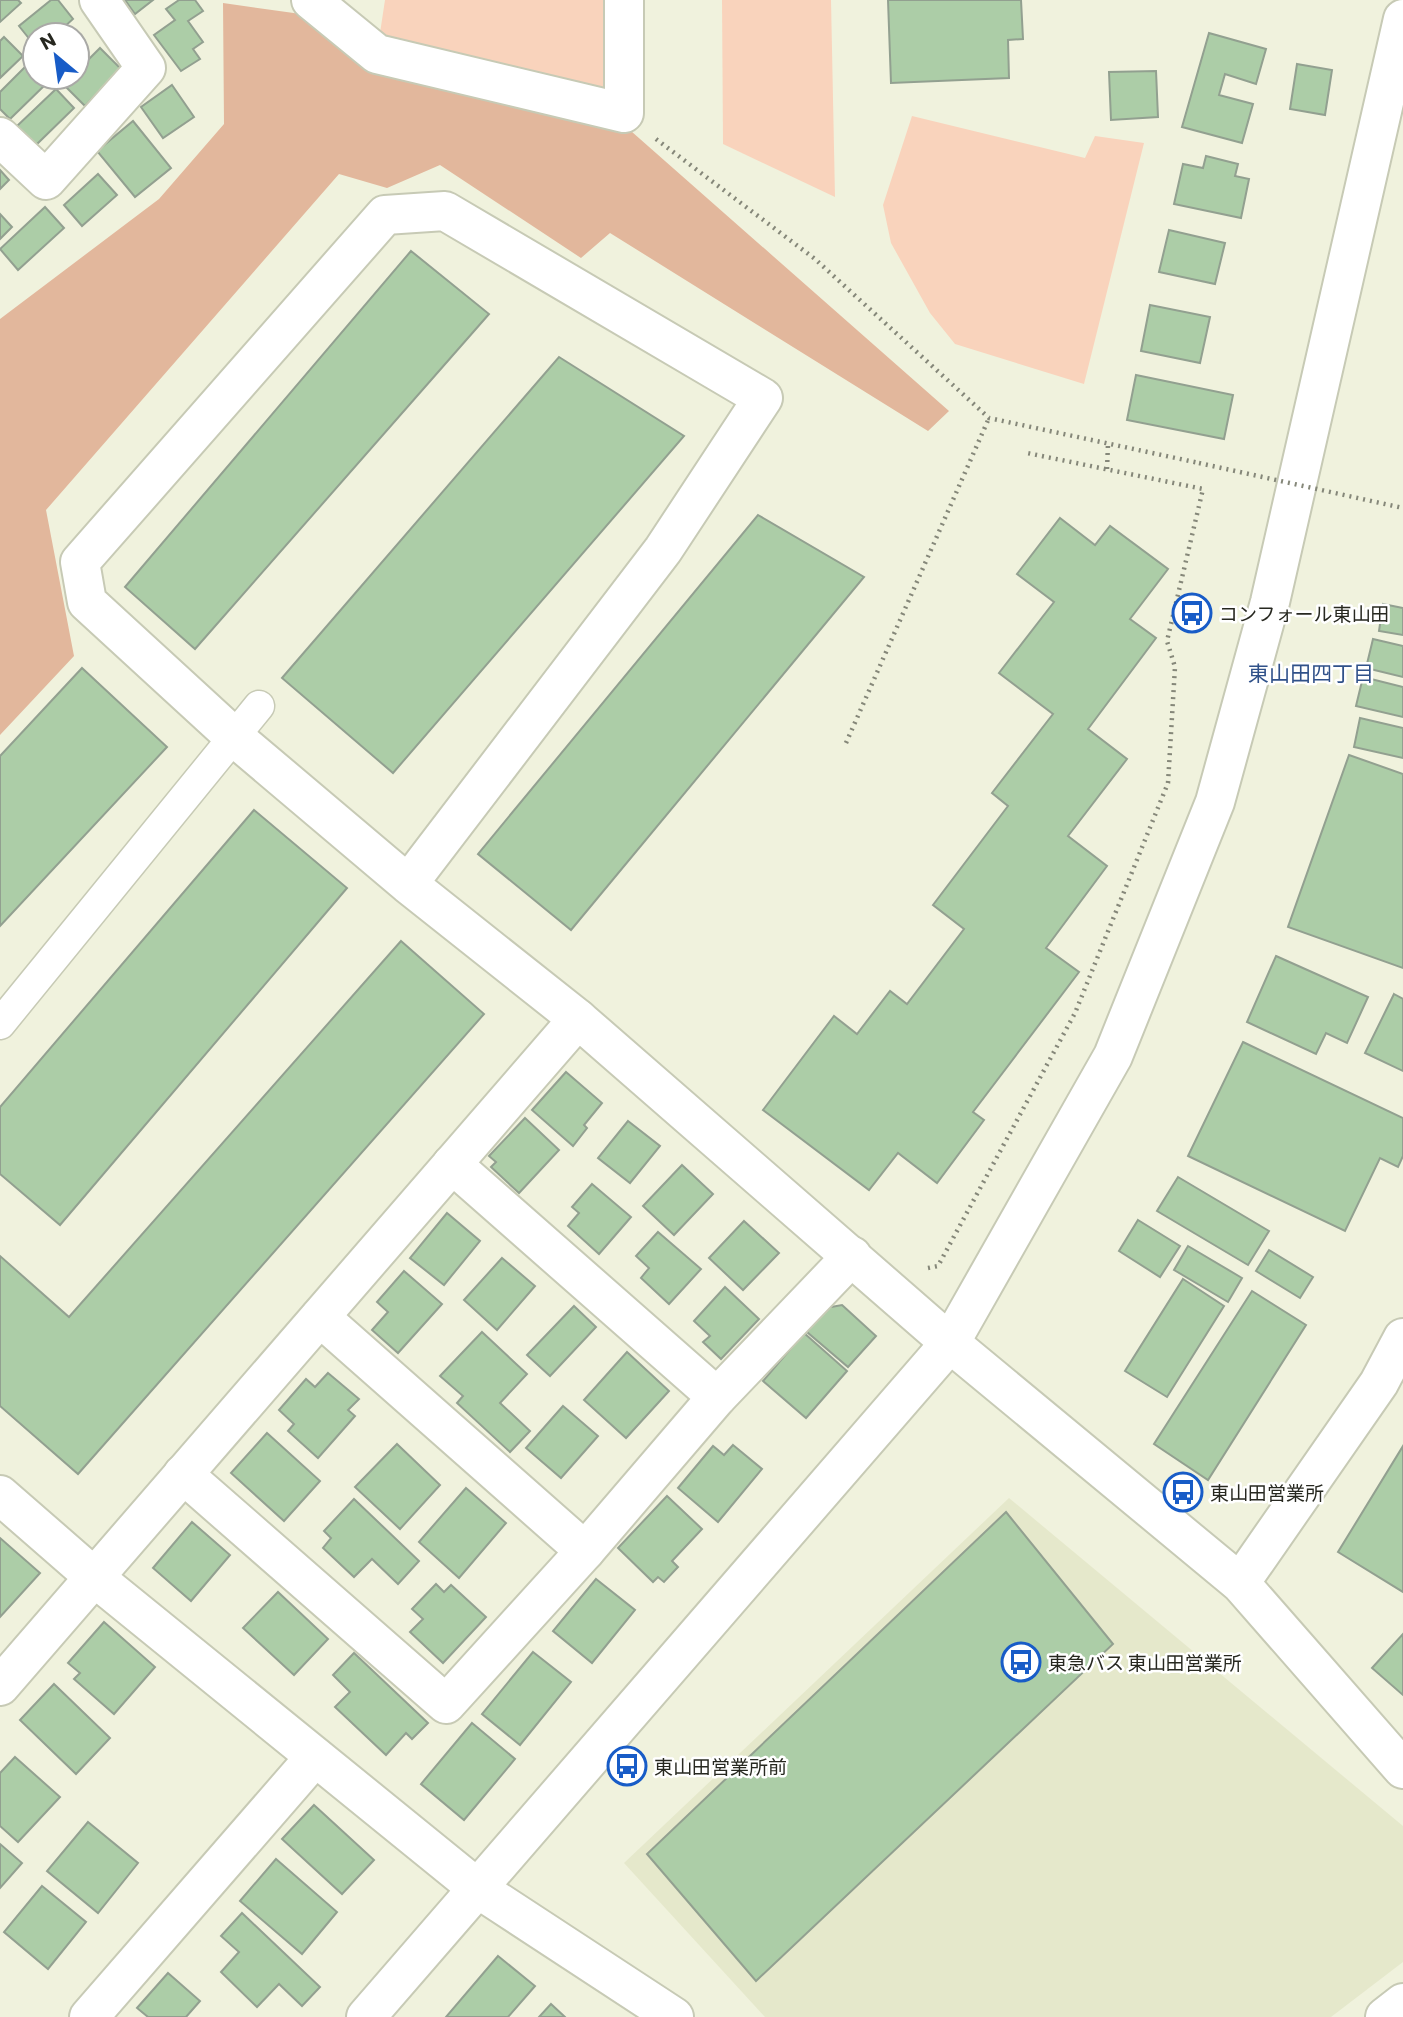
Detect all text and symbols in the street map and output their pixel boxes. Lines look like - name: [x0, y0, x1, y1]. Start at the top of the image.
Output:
- north arrow: [21, 21, 91, 91]
- text: N: [36, 27, 59, 54]
- bus stop icon: コンフォール東山田: [1171, 592, 1213, 634]
- place label: コンフォール東山田: [1219, 602, 1389, 625]
- district label: 東山田四丁目: [1248, 660, 1374, 685]
- bus stop icon: 東山田営業所: [1162, 1471, 1204, 1513]
- place label: 東山田営業所: [1210, 1481, 1324, 1504]
- bus stop icon: 東急バス 東山田営業所: [1000, 1641, 1042, 1683]
- place label: 東急バス 東山田営業所: [1048, 1651, 1242, 1674]
- bus stop icon: 東山田営業所前: [606, 1745, 648, 1787]
- place label: 東山田営業所前: [654, 1755, 787, 1778]

